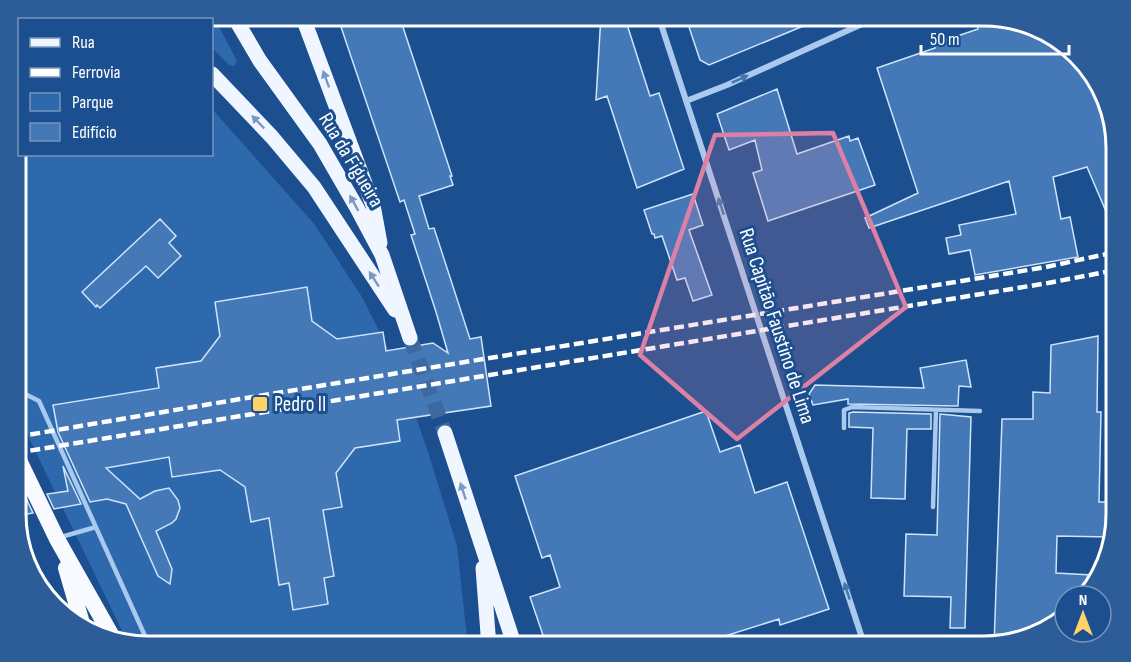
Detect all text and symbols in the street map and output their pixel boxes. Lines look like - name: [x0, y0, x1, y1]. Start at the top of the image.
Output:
- legend: [18, 18, 213, 156]
- scale bar: [921, 18, 1070, 56]
- text: 50 m: [930, 29, 960, 50]
- text: Rua: [72, 32, 95, 53]
- text: Ferrovia: [72, 62, 120, 83]
- one-way arrow: [321, 70, 331, 88]
- one-way arrow: [732, 74, 750, 84]
- text: Parque: [72, 92, 113, 113]
- street label: Rua da Figueira: [313, 108, 389, 212]
- one-way arrow: [251, 115, 265, 130]
- text: Edifício: [72, 122, 117, 143]
- one-way arrow: [349, 194, 359, 211]
- one-way arrow: [716, 197, 725, 215]
- street label: Rua Capitão Faustino de Lima: [734, 225, 820, 427]
- one-way arrow: [368, 271, 380, 287]
- place label: Pedro II: [274, 392, 326, 417]
- marker: Pedro II: [251, 395, 269, 413]
- one-way arrow: [458, 482, 468, 500]
- one-way arrow: [842, 582, 851, 600]
- north arrow: [1053, 584, 1113, 644]
- text: N: [1079, 591, 1087, 610]

